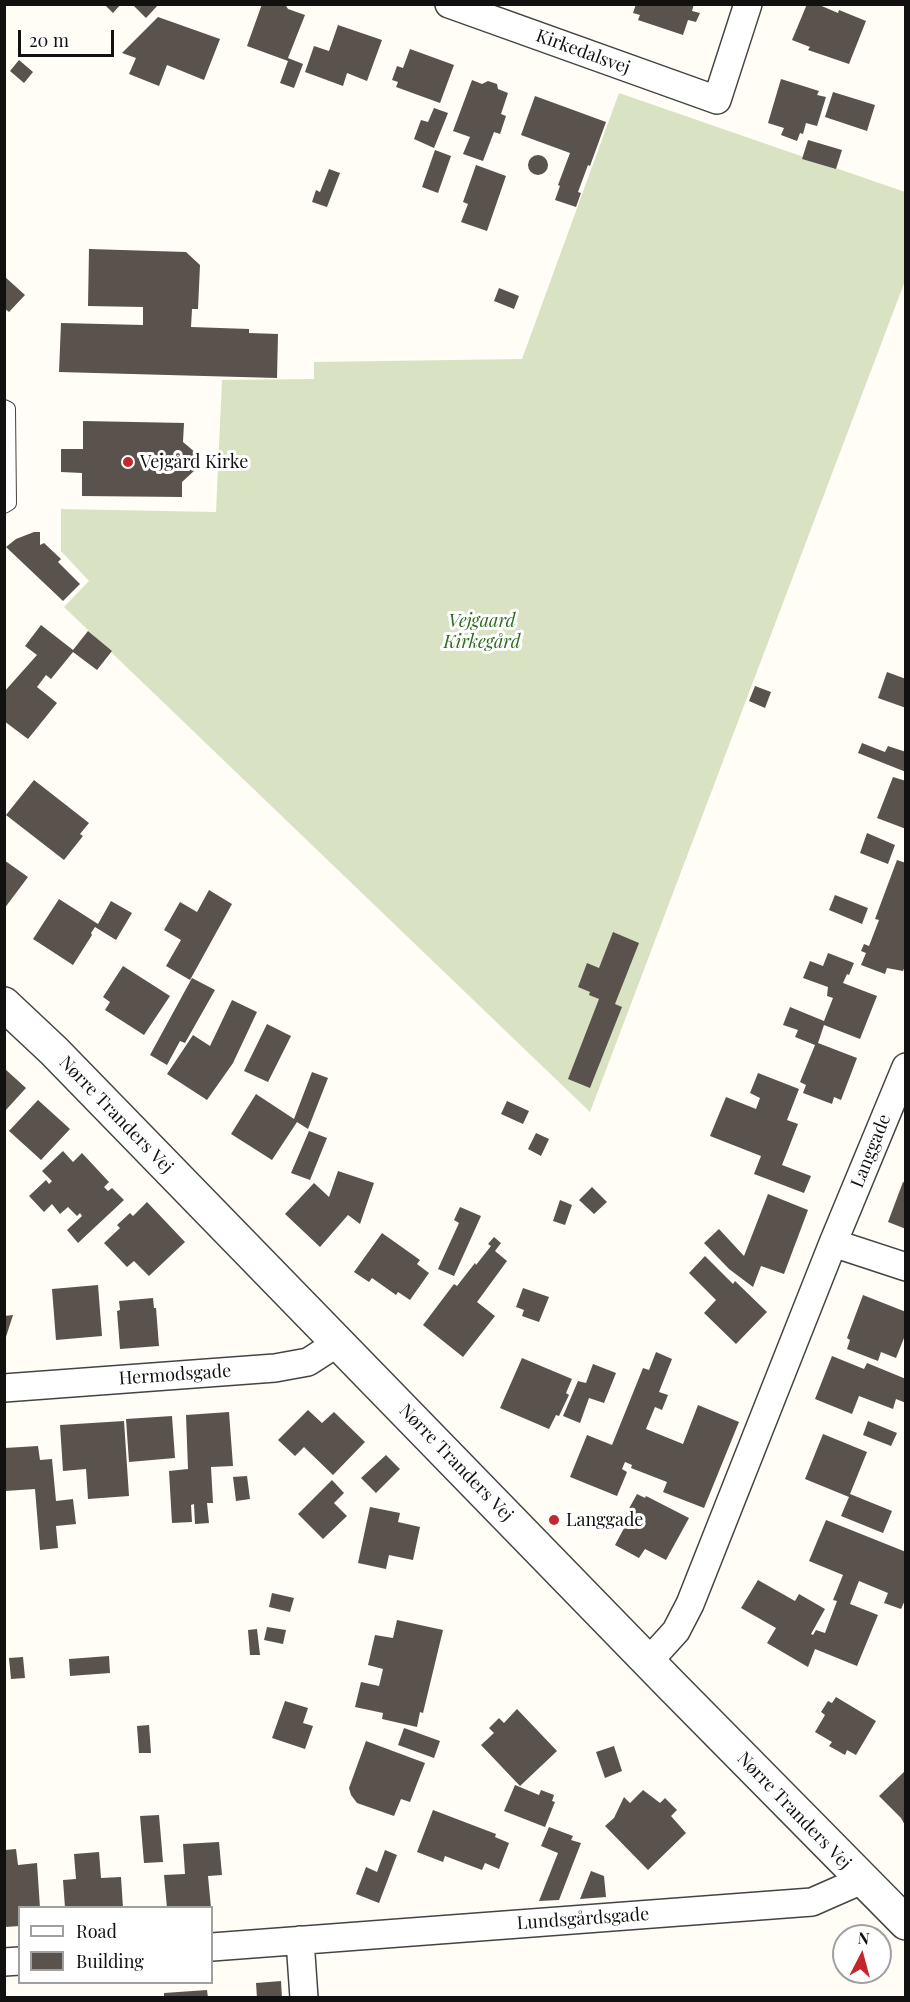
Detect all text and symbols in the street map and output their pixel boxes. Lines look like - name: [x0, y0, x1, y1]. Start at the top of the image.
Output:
- scale bar: [21, 18, 117, 56]
- street label: Kirkedalsvej: [533, 25, 633, 79]
- text: 20 m: [29, 28, 69, 52]
- place label: Vejgård Kirke: [140, 451, 248, 473]
- marker: Vejgård Kirke: [121, 455, 135, 469]
- park label: Vejgaard Kirkegård: [444, 610, 520, 652]
- street label: Nørre Tranders Vej: [55, 1052, 177, 1178]
- street label: Langgade: [846, 1111, 896, 1191]
- street label: Hermodsgade: [118, 1360, 232, 1390]
- street label: Nørre Tranders Vej: [395, 1400, 517, 1526]
- place label: Langgade: [566, 1509, 643, 1531]
- marker: Langgade: [547, 1513, 561, 1527]
- street label: Nørre Tranders Vej: [733, 1748, 855, 1874]
- street label: Lundsgårdsgade: [516, 1904, 650, 1934]
- legend: [18, 1906, 213, 1984]
- text: Road: [76, 1919, 117, 1943]
- north arrow: [832, 1924, 892, 1984]
- text: N: [857, 1927, 871, 1949]
- text: Building: [76, 1949, 144, 1973]

